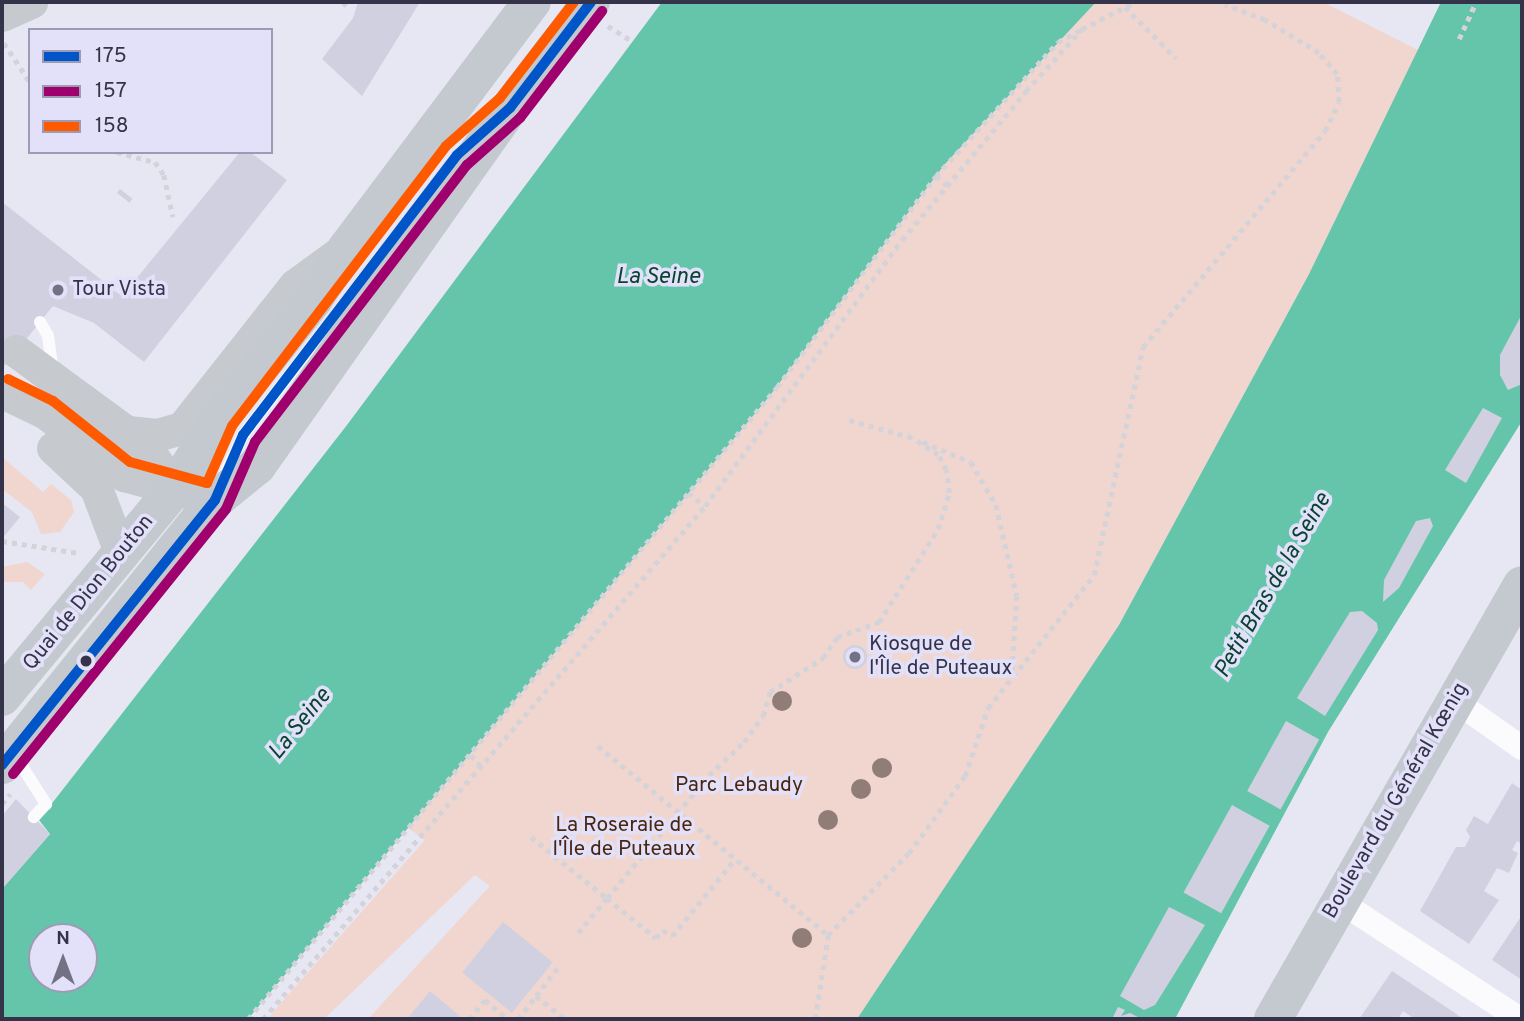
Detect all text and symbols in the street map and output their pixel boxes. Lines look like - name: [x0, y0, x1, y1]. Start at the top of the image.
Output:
- legend: [28, 28, 273, 154]
- text: 175: [95, 43, 127, 70]
- text: 157: [95, 78, 127, 105]
- text: 158: [95, 113, 129, 140]
- water label: La Seine: [616, 264, 700, 292]
- place label: Tour Vista: [72, 277, 167, 303]
- marker: Tour Vista: [50, 282, 66, 298]
- water label: Petit Bras de la Seine: [1210, 489, 1338, 683]
- street label: Quai de Dion Bouton: [18, 510, 160, 676]
- place label: Kiosque de l'Île de Puteaux: [869, 632, 1012, 682]
- marker: Kiosque de l'Île de Puteaux: [847, 649, 863, 665]
- unlabelled marker: [79, 654, 93, 668]
- street label: Boulevard du Général Kœnig: [1318, 679, 1474, 923]
- water label: La Seine: [264, 684, 338, 766]
- park label: Parc Lebaudy: [675, 773, 803, 799]
- park label: La Roseraie de l'Île de Puteaux: [552, 813, 696, 863]
- north arrow: [28, 923, 98, 993]
- text: N: [56, 927, 70, 951]

